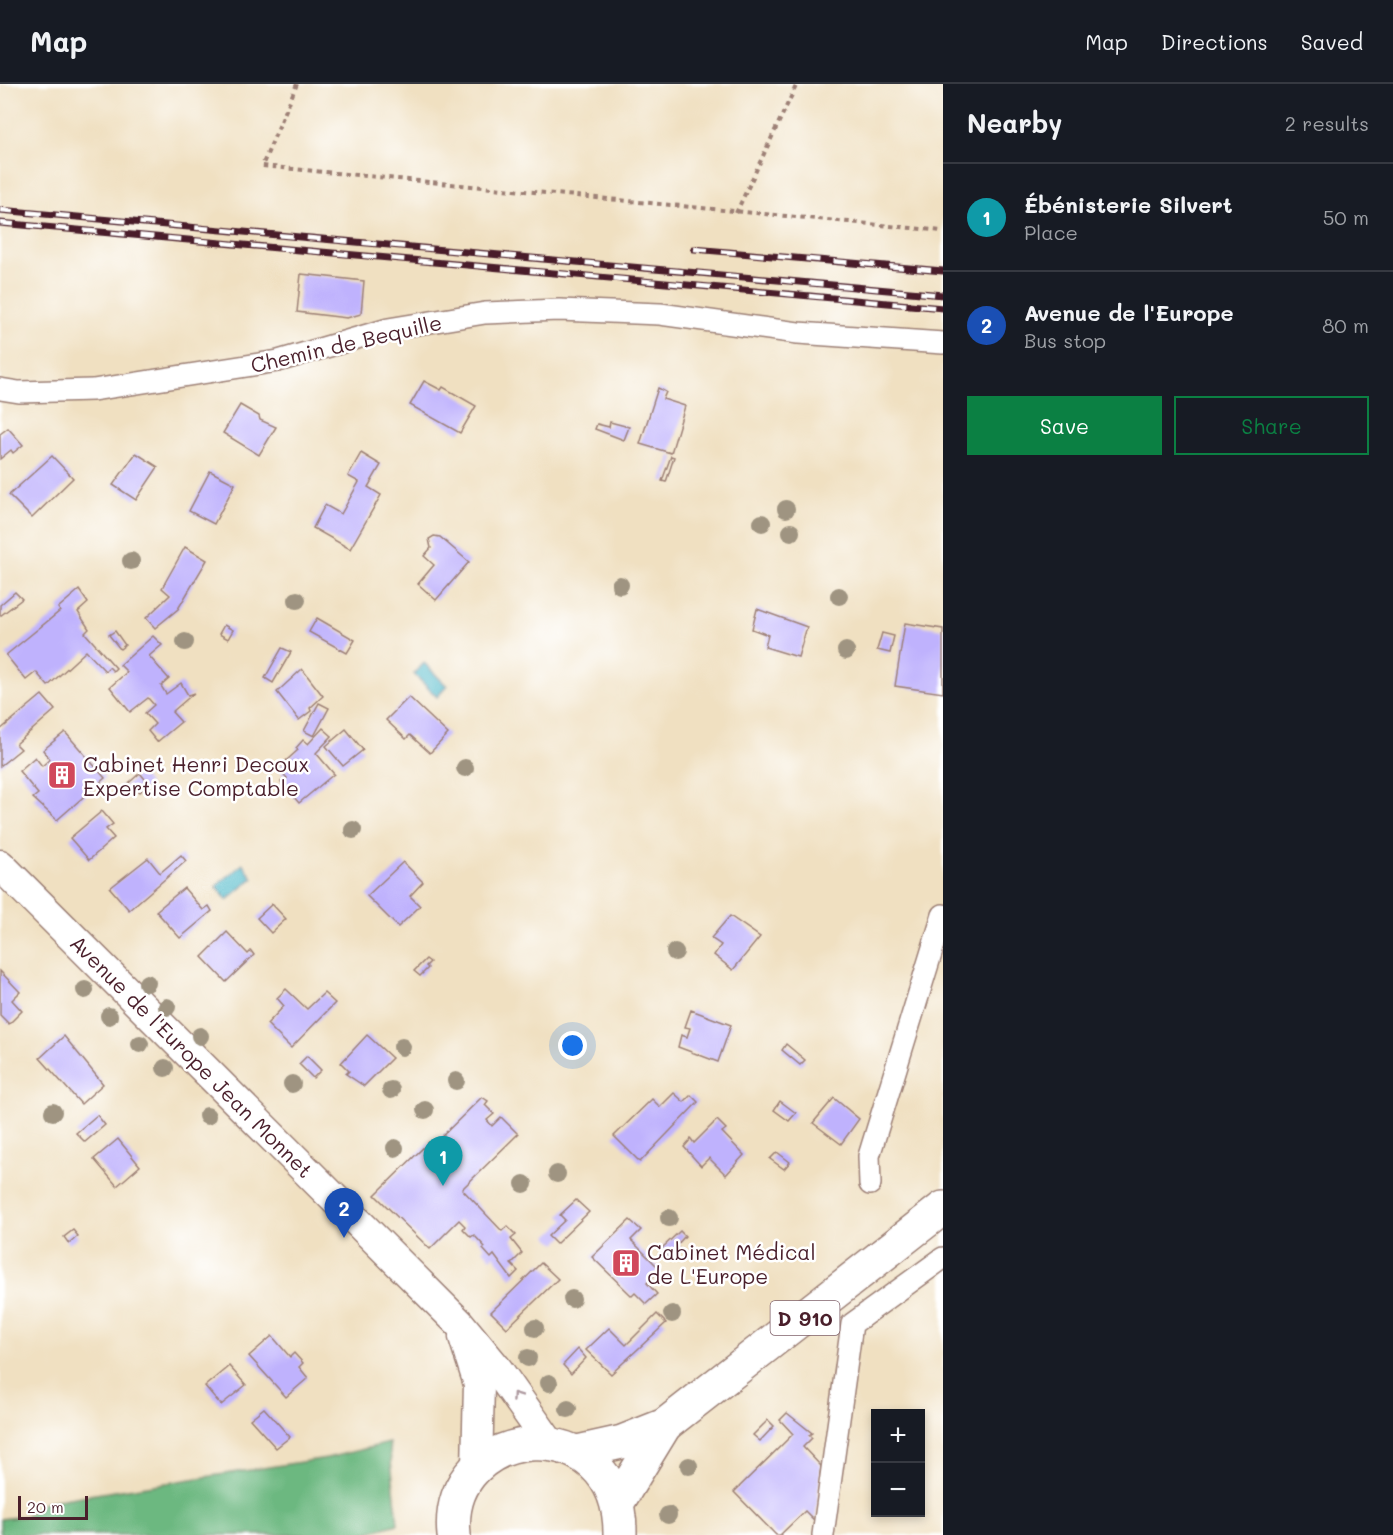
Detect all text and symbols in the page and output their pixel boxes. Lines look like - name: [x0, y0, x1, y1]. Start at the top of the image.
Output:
- text: Map: [30, 23, 87, 59]
- text: Map: [1085, 28, 1128, 55]
- text: Directions: [1161, 28, 1268, 55]
- text: Saved: [1301, 28, 1363, 55]
- text: Nearby: [967, 106, 1062, 140]
- text: 2 results: [1285, 110, 1369, 136]
- text: Ébénisterie Silvert: [1024, 190, 1233, 219]
- text: 1: [982, 204, 991, 230]
- text: 50 m: [1323, 204, 1369, 230]
- text: Place: [1024, 219, 1078, 245]
- text: Avenue de l'Europe: [1024, 298, 1234, 327]
- street label: Chemin de Bequille: [248, 308, 444, 378]
- text: 2: [981, 312, 992, 338]
- text: 80 m: [1322, 312, 1369, 338]
- text: Bus stop: [1024, 327, 1106, 353]
- button: Save: [967, 396, 1162, 455]
- button: Share: [1174, 396, 1369, 455]
- place label: Cabinet Henri Decoux Expertise Comptable: [83, 750, 309, 801]
- building icon: Cabinet Henri Decoux Expertise Comptable: [46, 759, 78, 791]
- street label: Avenue de l'Europe Jean Monnet: [65, 929, 319, 1183]
- your location: [558, 1031, 587, 1060]
- pin: 1: [424, 1136, 462, 1186]
- pin: 2: [324, 1188, 364, 1238]
- place label: Cabinet Médical de L'Europe: [647, 1238, 816, 1289]
- building icon: Cabinet Médical de L'Europe: [610, 1247, 642, 1279]
- road number: D 910: [770, 1301, 840, 1335]
- one-way arrow: [512, 1391, 523, 1402]
- map controls: [871, 1409, 925, 1517]
- button: +: [871, 1409, 925, 1463]
- button: −: [871, 1463, 925, 1517]
- scale bar: [18, 1493, 88, 1520]
- text: 20 m: [27, 1496, 64, 1517]

